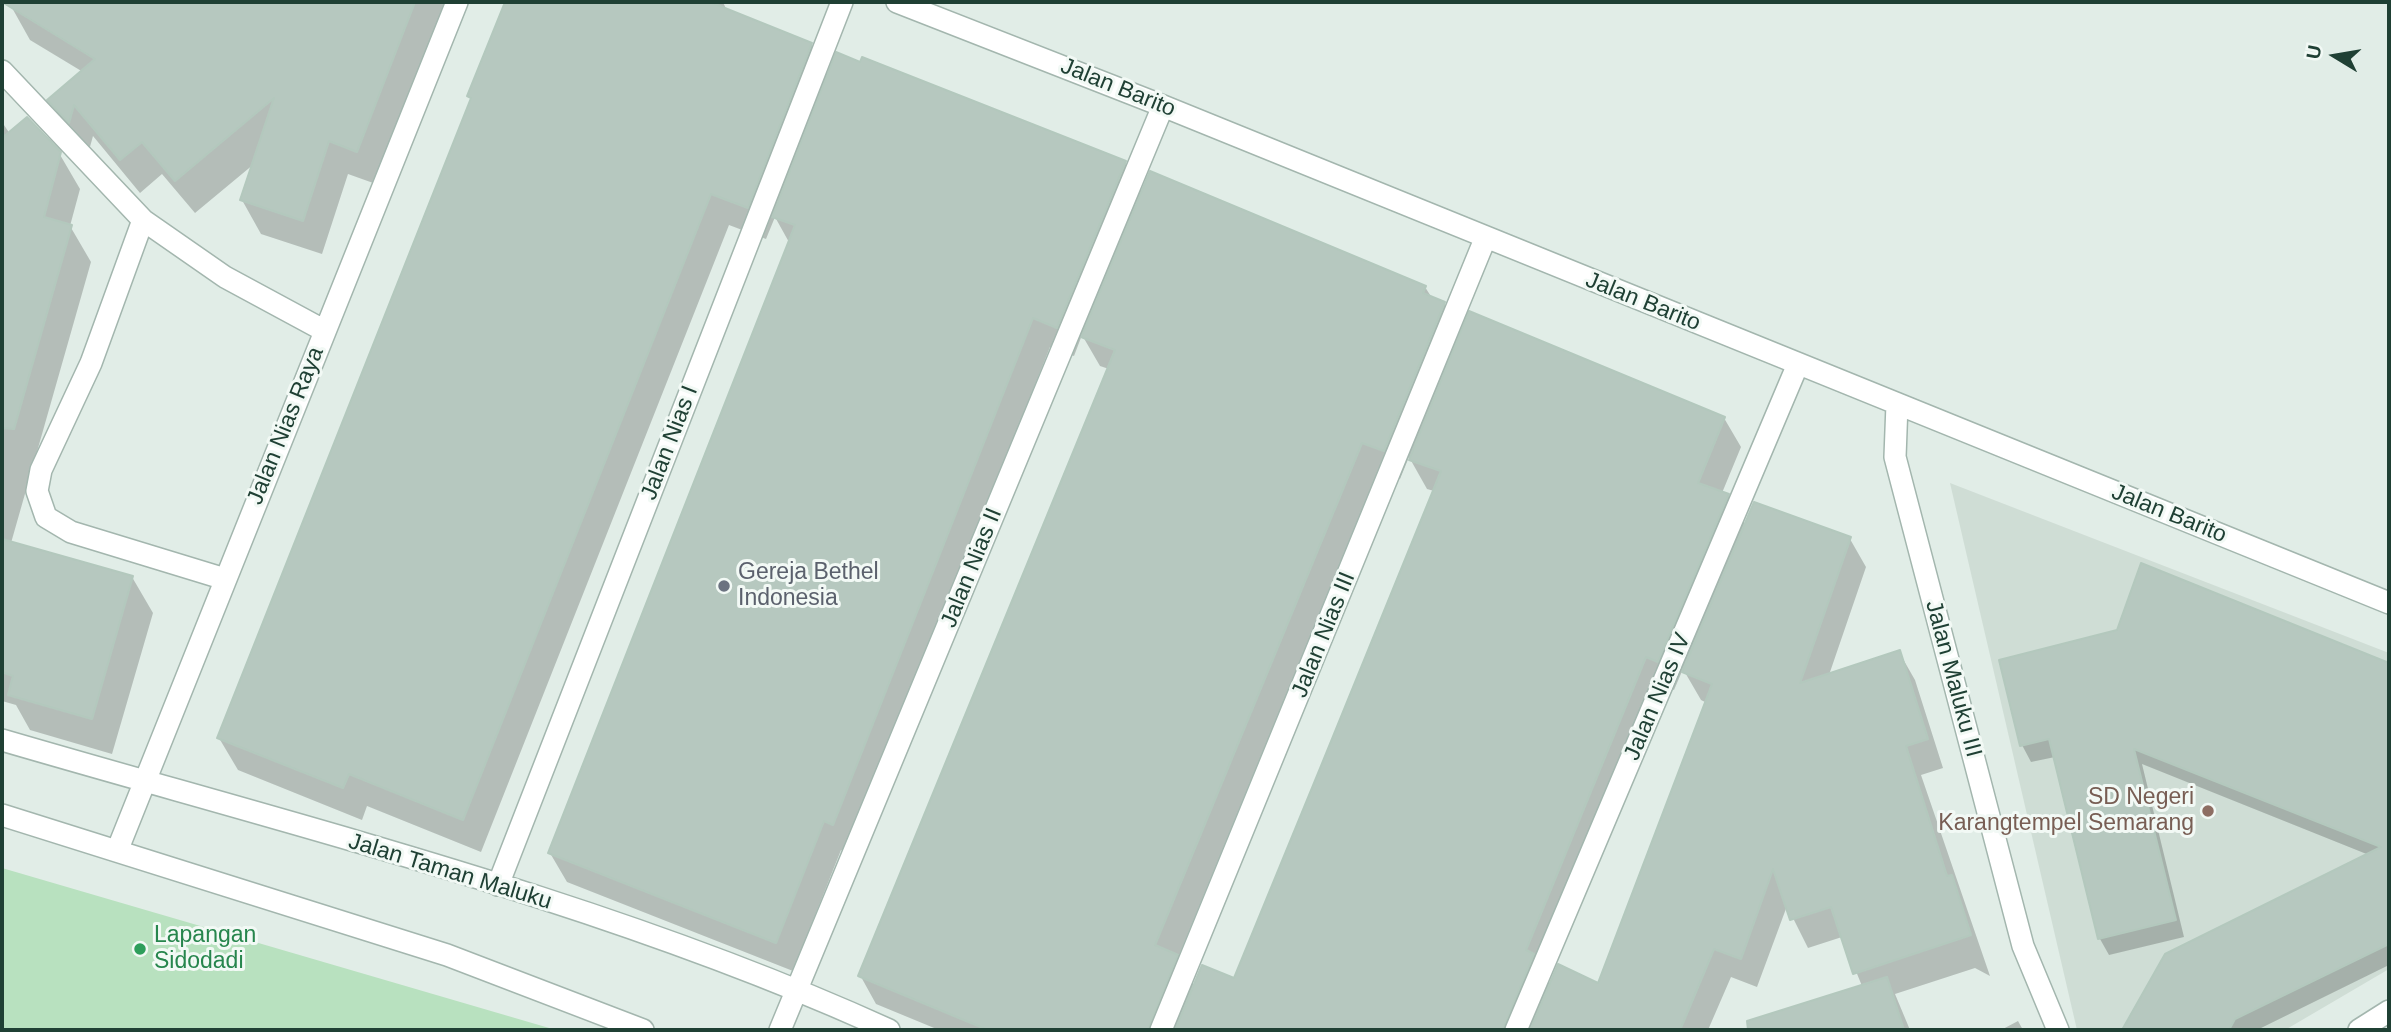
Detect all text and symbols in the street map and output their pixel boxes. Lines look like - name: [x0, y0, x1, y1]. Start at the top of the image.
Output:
- north arrow: [2300, 21, 2370, 91]
- text: U: [2302, 43, 2326, 61]
- street label: Jalan Barito: [1057, 52, 1179, 124]
- street label: Jalan Barito: [1582, 266, 1704, 338]
- street label: Jalan Nias Raya: [242, 343, 330, 509]
- street label: Jalan Nias I: [636, 382, 704, 504]
- street label: Jalan Barito: [2108, 478, 2230, 550]
- street label: Jalan Nias II: [936, 504, 1008, 632]
- place label: Gereja Bethel Indonesia: [738, 559, 879, 613]
- street label: Jalan Nias III: [1286, 568, 1362, 702]
- marker: Gereja Bethel Indonesia: [716, 578, 732, 594]
- street label: Jalan Maluku III: [1919, 598, 1987, 760]
- street label: Jalan Nias IV: [1619, 629, 1697, 765]
- place label: SD Negeri Karangtempel Semarang: [1938, 784, 2194, 838]
- marker: SD Negeri Karangtempel Semarang: [2200, 803, 2216, 819]
- street label: Jalan Taman Maluku: [345, 828, 555, 916]
- place label: Lapangan Sidodadi: [154, 922, 256, 976]
- marker: Lapangan Sidodadi: [132, 941, 148, 957]

